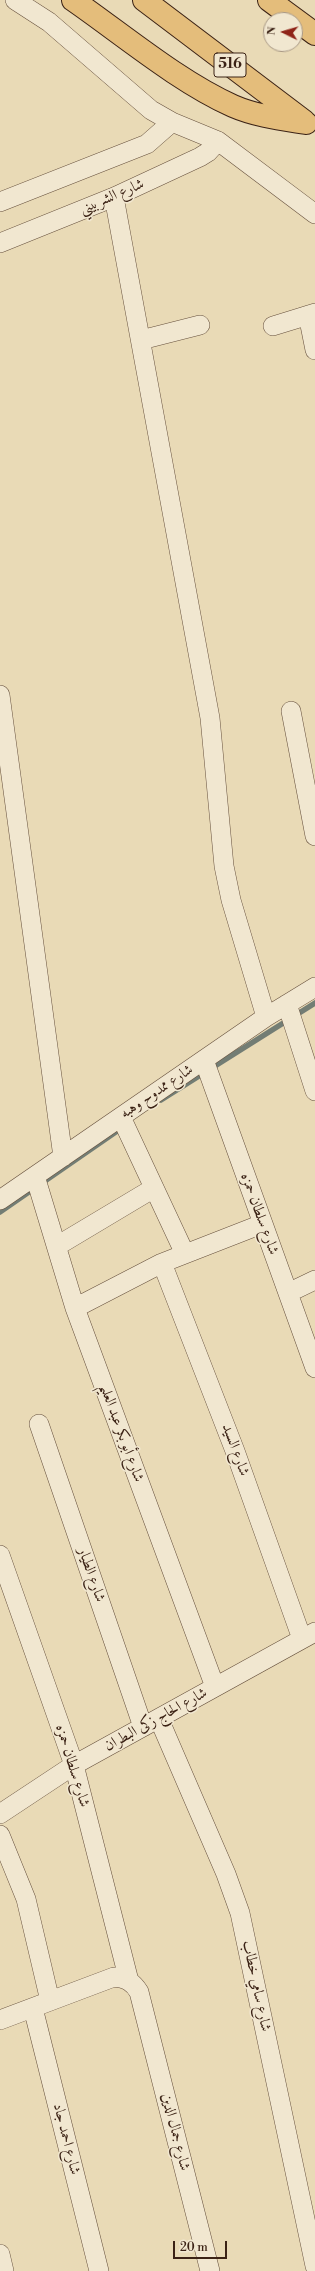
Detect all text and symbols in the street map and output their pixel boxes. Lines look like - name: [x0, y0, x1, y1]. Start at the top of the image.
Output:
- north arrow: [263, 12, 303, 52]
- text: N: [265, 26, 279, 36]
- road number: 516: [214, 53, 246, 77]
- street label: شارع الشربيني: [77, 175, 147, 219]
- street label: شارع ممدوح وهبه: [117, 1061, 197, 1123]
- street label: شارع سلطان حمزه: [236, 1171, 282, 1257]
- street label: شارع أبو بكر عبد العليم: [95, 1381, 147, 1485]
- street label: شارع السيد: [217, 1421, 253, 1479]
- street label: شارع الطيار: [73, 1545, 109, 1605]
- street label: شارع الحاج زكى البطران: [101, 1684, 211, 1756]
- street label: شارع سلطان حمزه: [51, 1722, 93, 1810]
- street label: شارع سامي خطاب: [238, 1939, 274, 2033]
- street label: شارع جمال الدين: [157, 2092, 193, 2172]
- street label: شارع احمد جاد: [48, 2102, 84, 2176]
- scale bar: [175, 2233, 229, 2259]
- text: 20 m: [180, 2240, 208, 2255]

